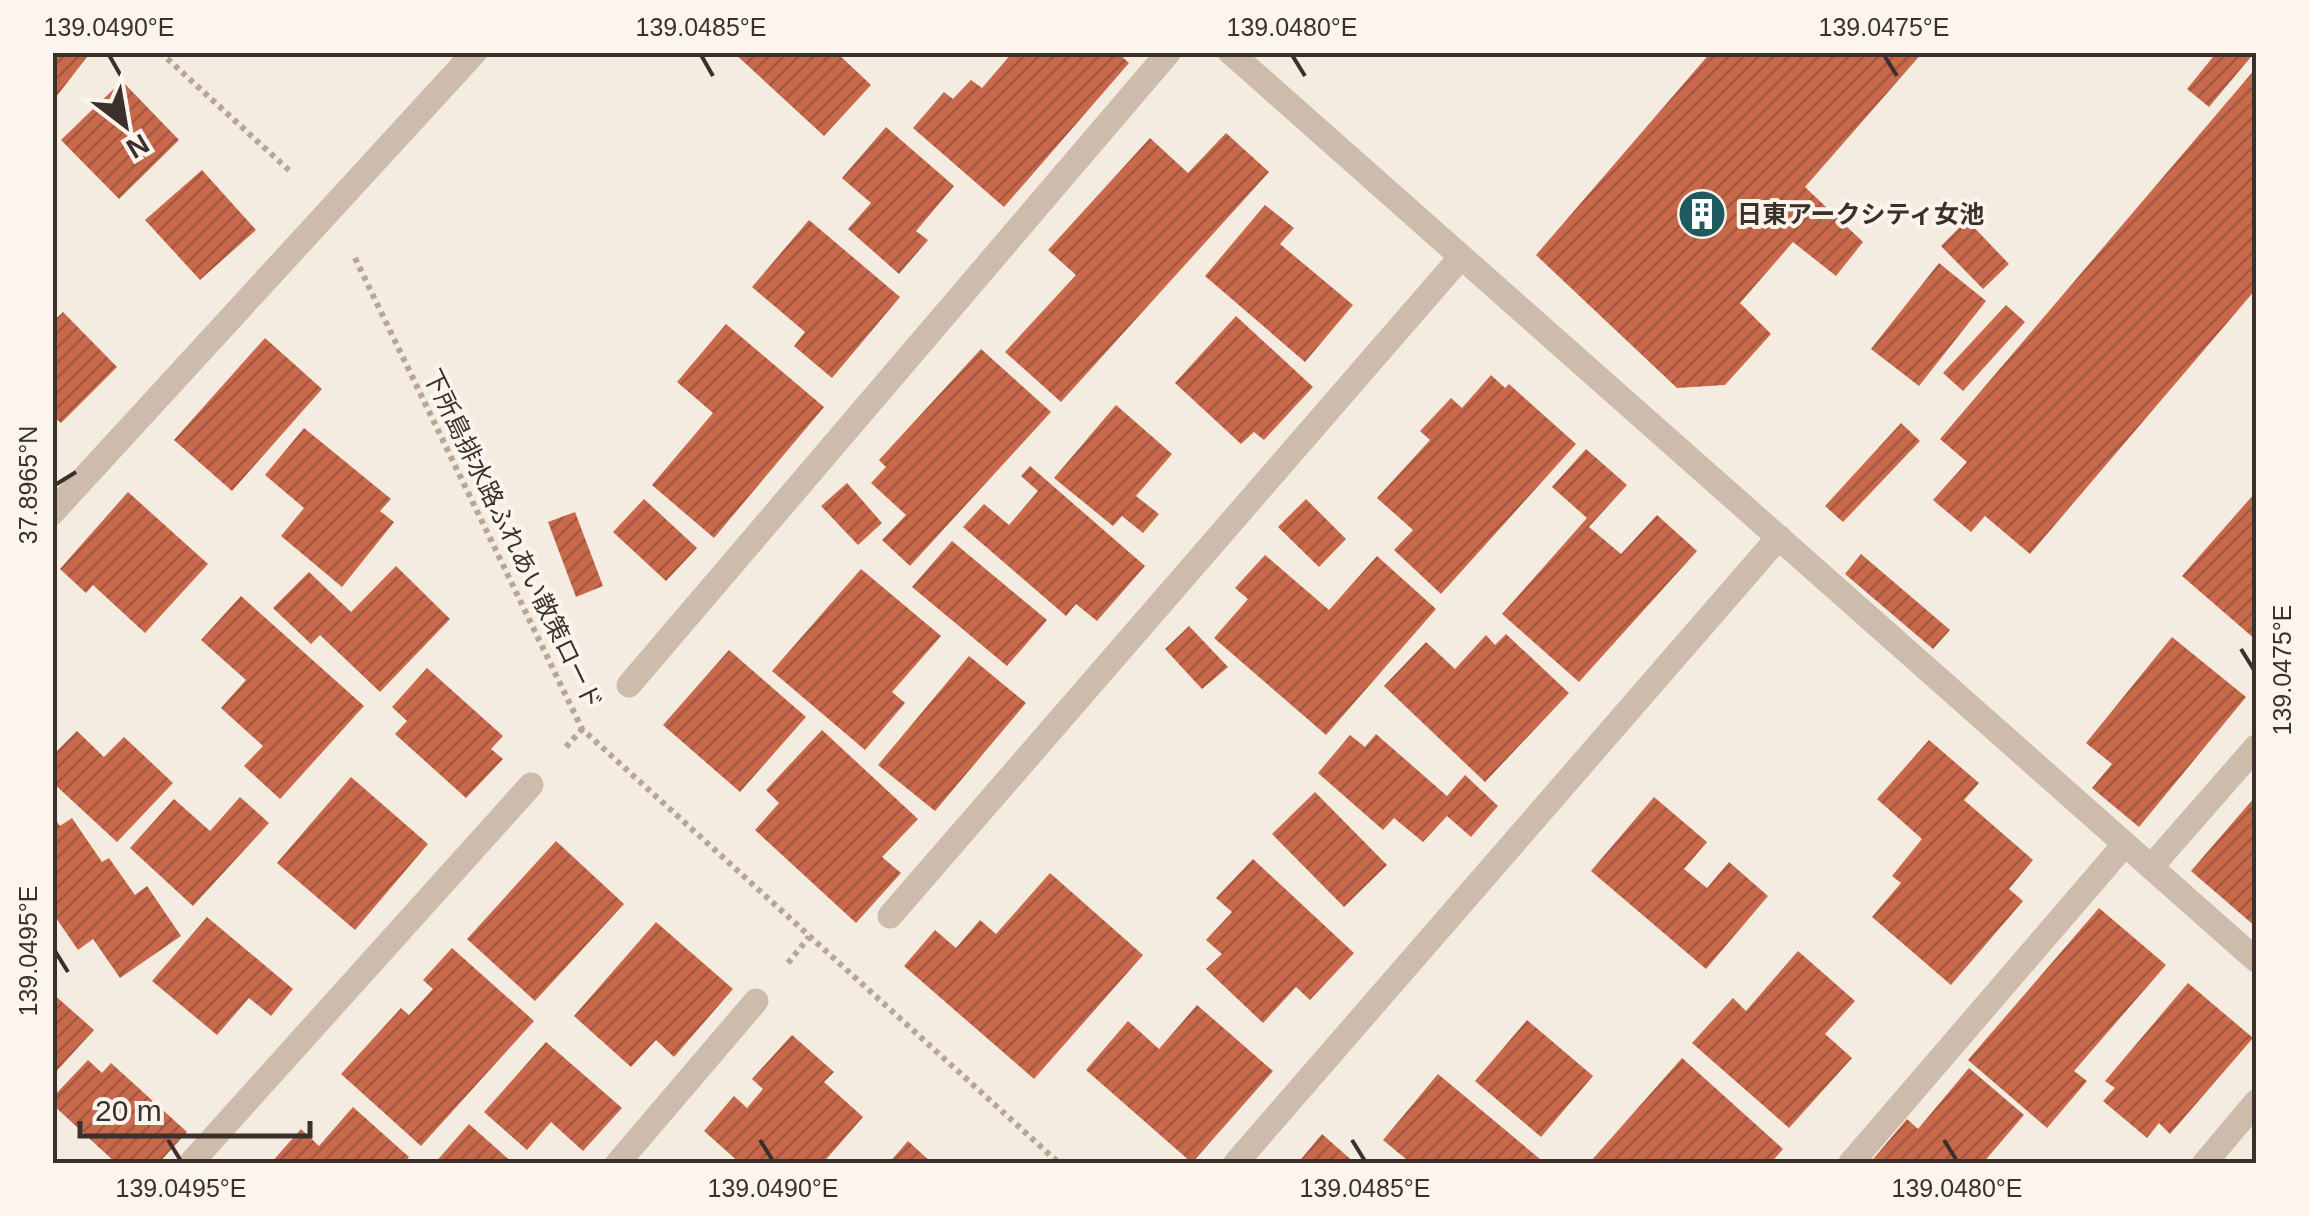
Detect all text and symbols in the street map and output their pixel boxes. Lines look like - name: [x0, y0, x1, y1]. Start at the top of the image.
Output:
- text: 139.0490°E: [44, 13, 174, 41]
- text: 139.0485°E: [636, 13, 766, 41]
- text: 139.0480°E: [1227, 13, 1357, 41]
- text: 139.0475°E: [1819, 13, 1949, 41]
- north arrow: [75, 75, 175, 175]
- text: N: [121, 128, 154, 164]
- building icon: 日東アークシティ女池: [1676, 188, 1728, 240]
- place label: 日東アークシティ女池: [1737, 200, 1984, 228]
- street label: 下所島排水路ふれあい散策ロード: [418, 364, 608, 714]
- text: 37.8965°N: [14, 426, 42, 544]
- text: 139.0475°E: [2268, 605, 2296, 735]
- text: 139.0495°E: [14, 886, 42, 1016]
- scale bar: [80, 1076, 310, 1138]
- text: 20 m: [95, 1094, 162, 1127]
- text: 139.0495°E: [116, 1174, 246, 1202]
- text: 139.0490°E: [708, 1174, 838, 1202]
- text: 139.0485°E: [1300, 1174, 1430, 1202]
- text: 139.0480°E: [1892, 1174, 2022, 1202]

